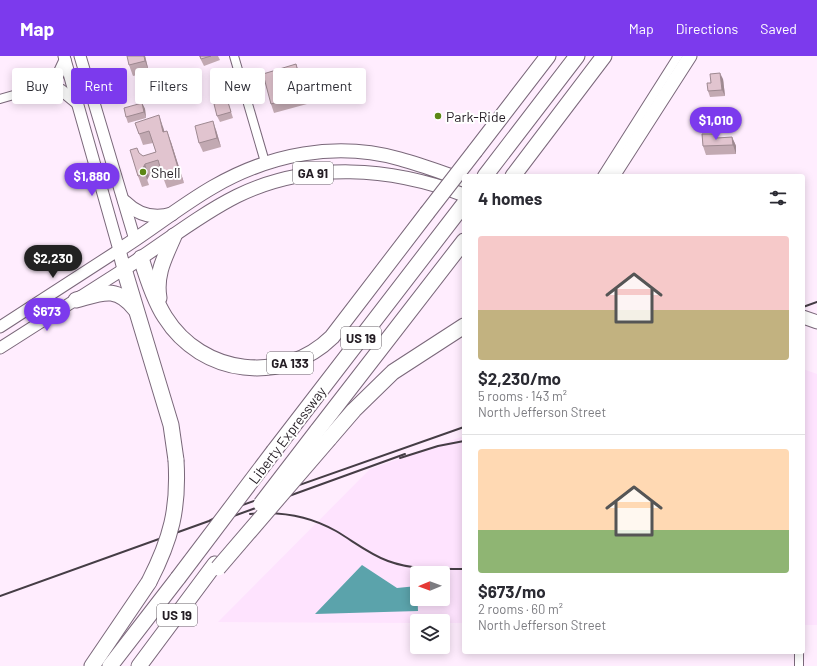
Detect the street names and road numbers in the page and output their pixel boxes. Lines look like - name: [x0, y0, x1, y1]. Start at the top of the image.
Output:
- road number: GA 91: [293, 162, 333, 184]
- road number: US 19: [341, 327, 381, 349]
- road number: GA 133: [267, 352, 313, 374]
- street label: Liberty Expressway: [245, 382, 330, 487]
- road number: US 19: [157, 604, 197, 626]

